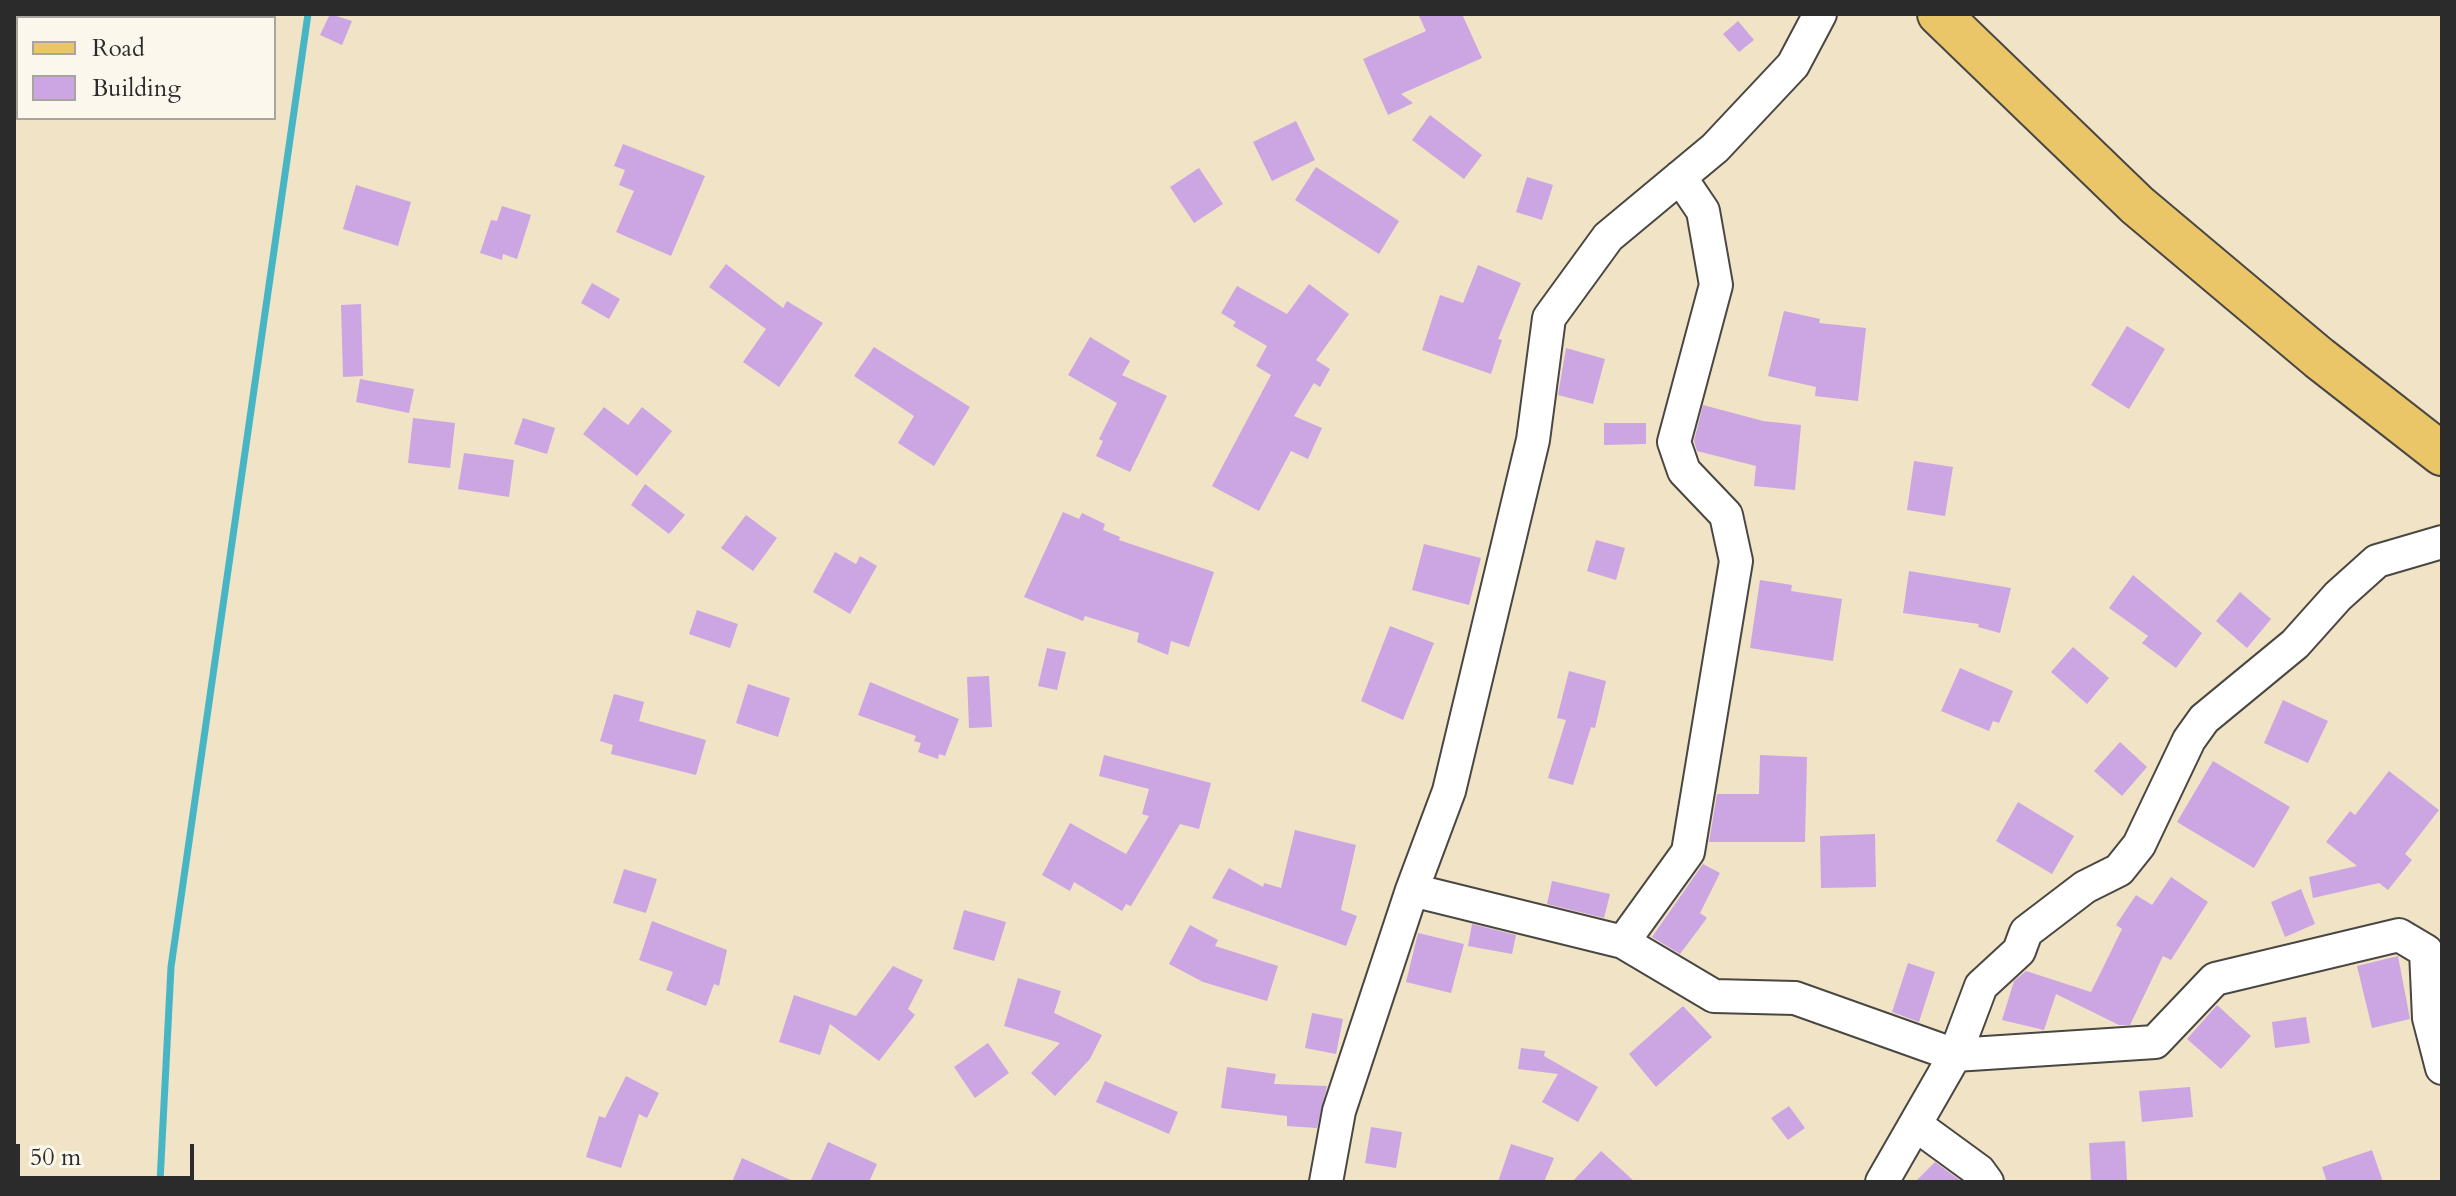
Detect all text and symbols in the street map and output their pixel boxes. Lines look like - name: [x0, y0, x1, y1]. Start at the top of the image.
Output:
- legend: [16, 16, 276, 120]
- text: Road: [92, 32, 145, 65]
- text: Building: [92, 72, 181, 105]
- scale bar: [20, 1128, 198, 1178]
- text: 50 m: [30, 1141, 81, 1174]

